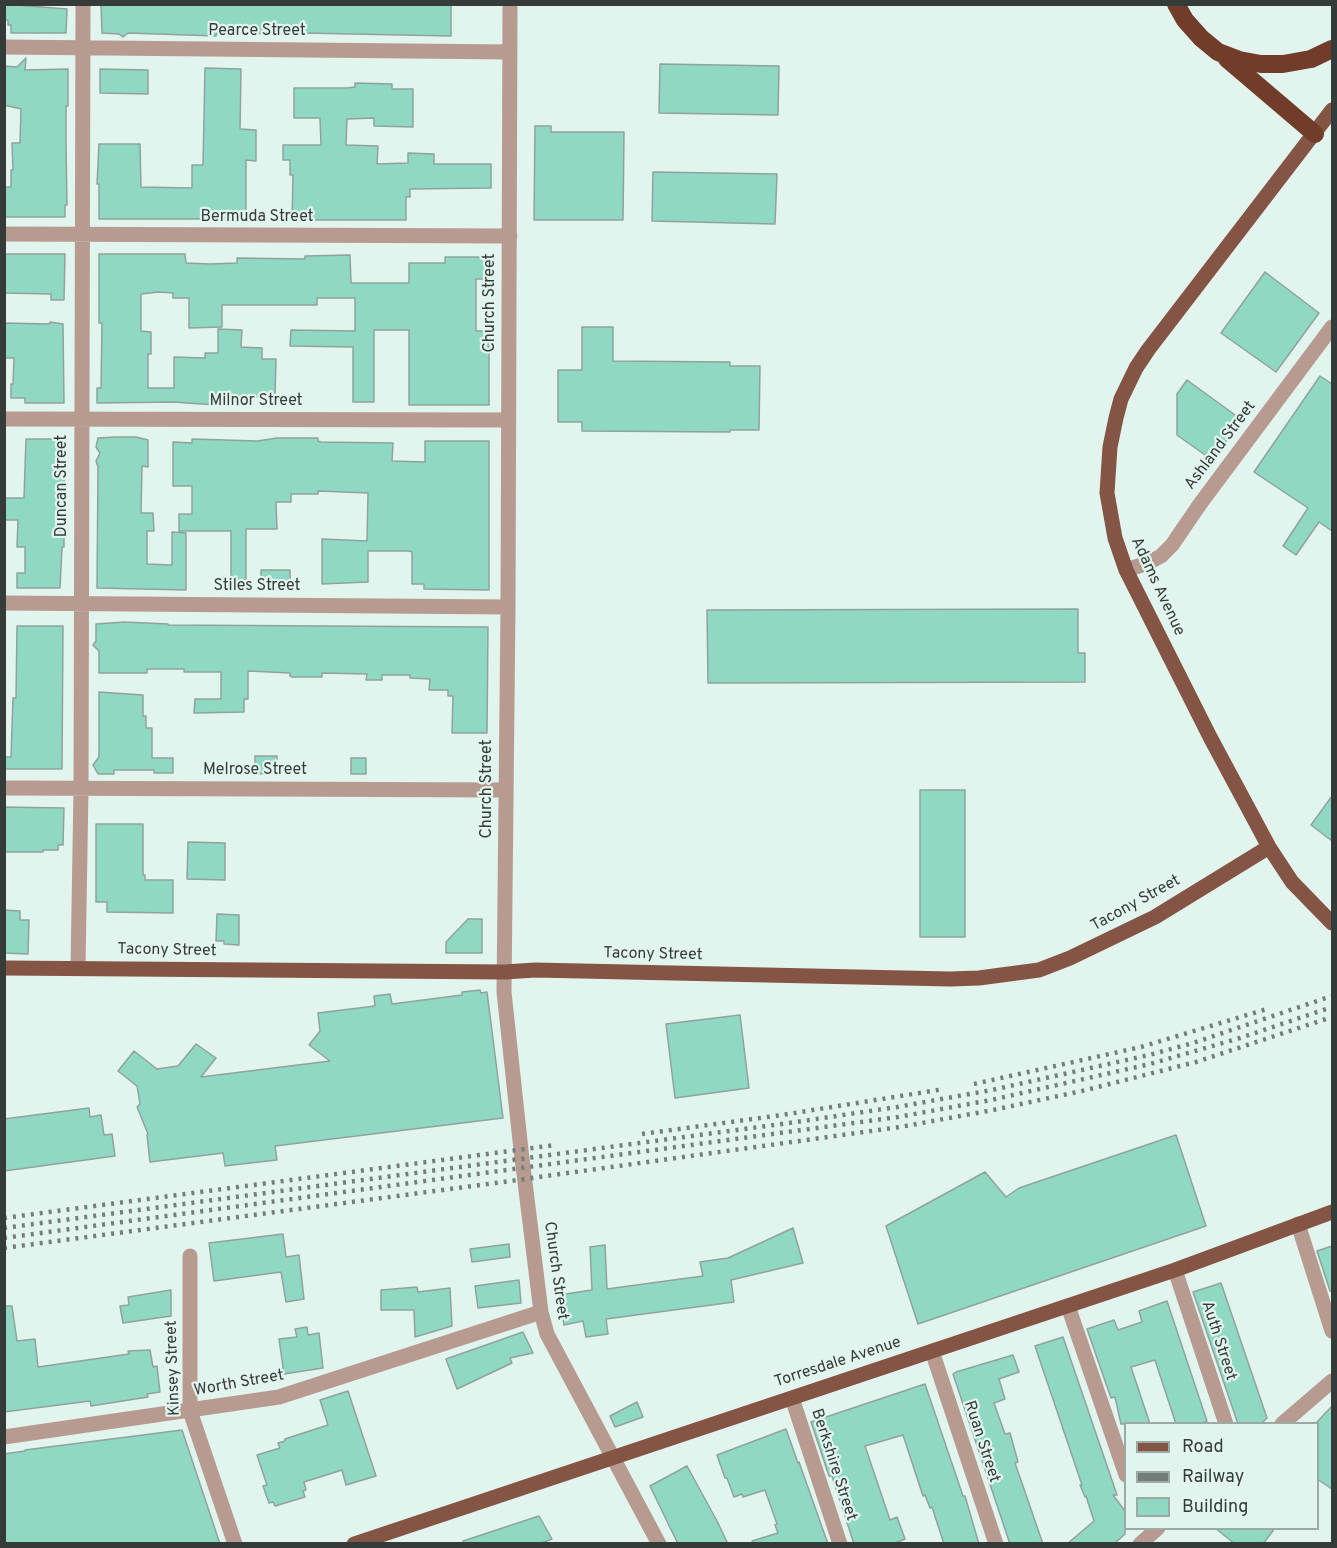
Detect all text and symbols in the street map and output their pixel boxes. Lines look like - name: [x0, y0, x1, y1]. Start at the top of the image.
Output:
- street label: Pearce Street: [208, 22, 306, 42]
- street label: Bermuda Street: [200, 208, 314, 228]
- street label: Church Street: [481, 253, 501, 353]
- street label: Milnor Street: [209, 392, 303, 412]
- street label: Ashland Street: [1181, 398, 1261, 494]
- street label: Duncan Street: [53, 435, 73, 537]
- street label: Adams Avenue: [1126, 535, 1188, 639]
- street label: Stiles Street: [213, 577, 301, 597]
- street label: Church Street: [478, 739, 498, 839]
- street label: Melrose Street: [203, 761, 307, 781]
- street label: Tacony Street: [1088, 872, 1184, 936]
- street label: Tacony Street: [117, 941, 217, 961]
- street label: Tacony Street: [603, 945, 703, 965]
- street label: Church Street: [539, 1221, 571, 1321]
- street label: Auth Street: [1196, 1299, 1240, 1383]
- street label: Kinsey Street: [163, 1320, 185, 1416]
- street label: Torresdale Avenue: [772, 1333, 904, 1393]
- street label: Worth Street: [193, 1367, 285, 1401]
- street label: Ruan Street: [959, 1399, 1003, 1485]
- street label: Berkshire Street: [806, 1407, 860, 1523]
- legend: [1124, 1422, 1319, 1530]
- text: Road: [1182, 1436, 1224, 1459]
- text: Railway: [1182, 1466, 1244, 1489]
- text: Building: [1182, 1496, 1248, 1519]

